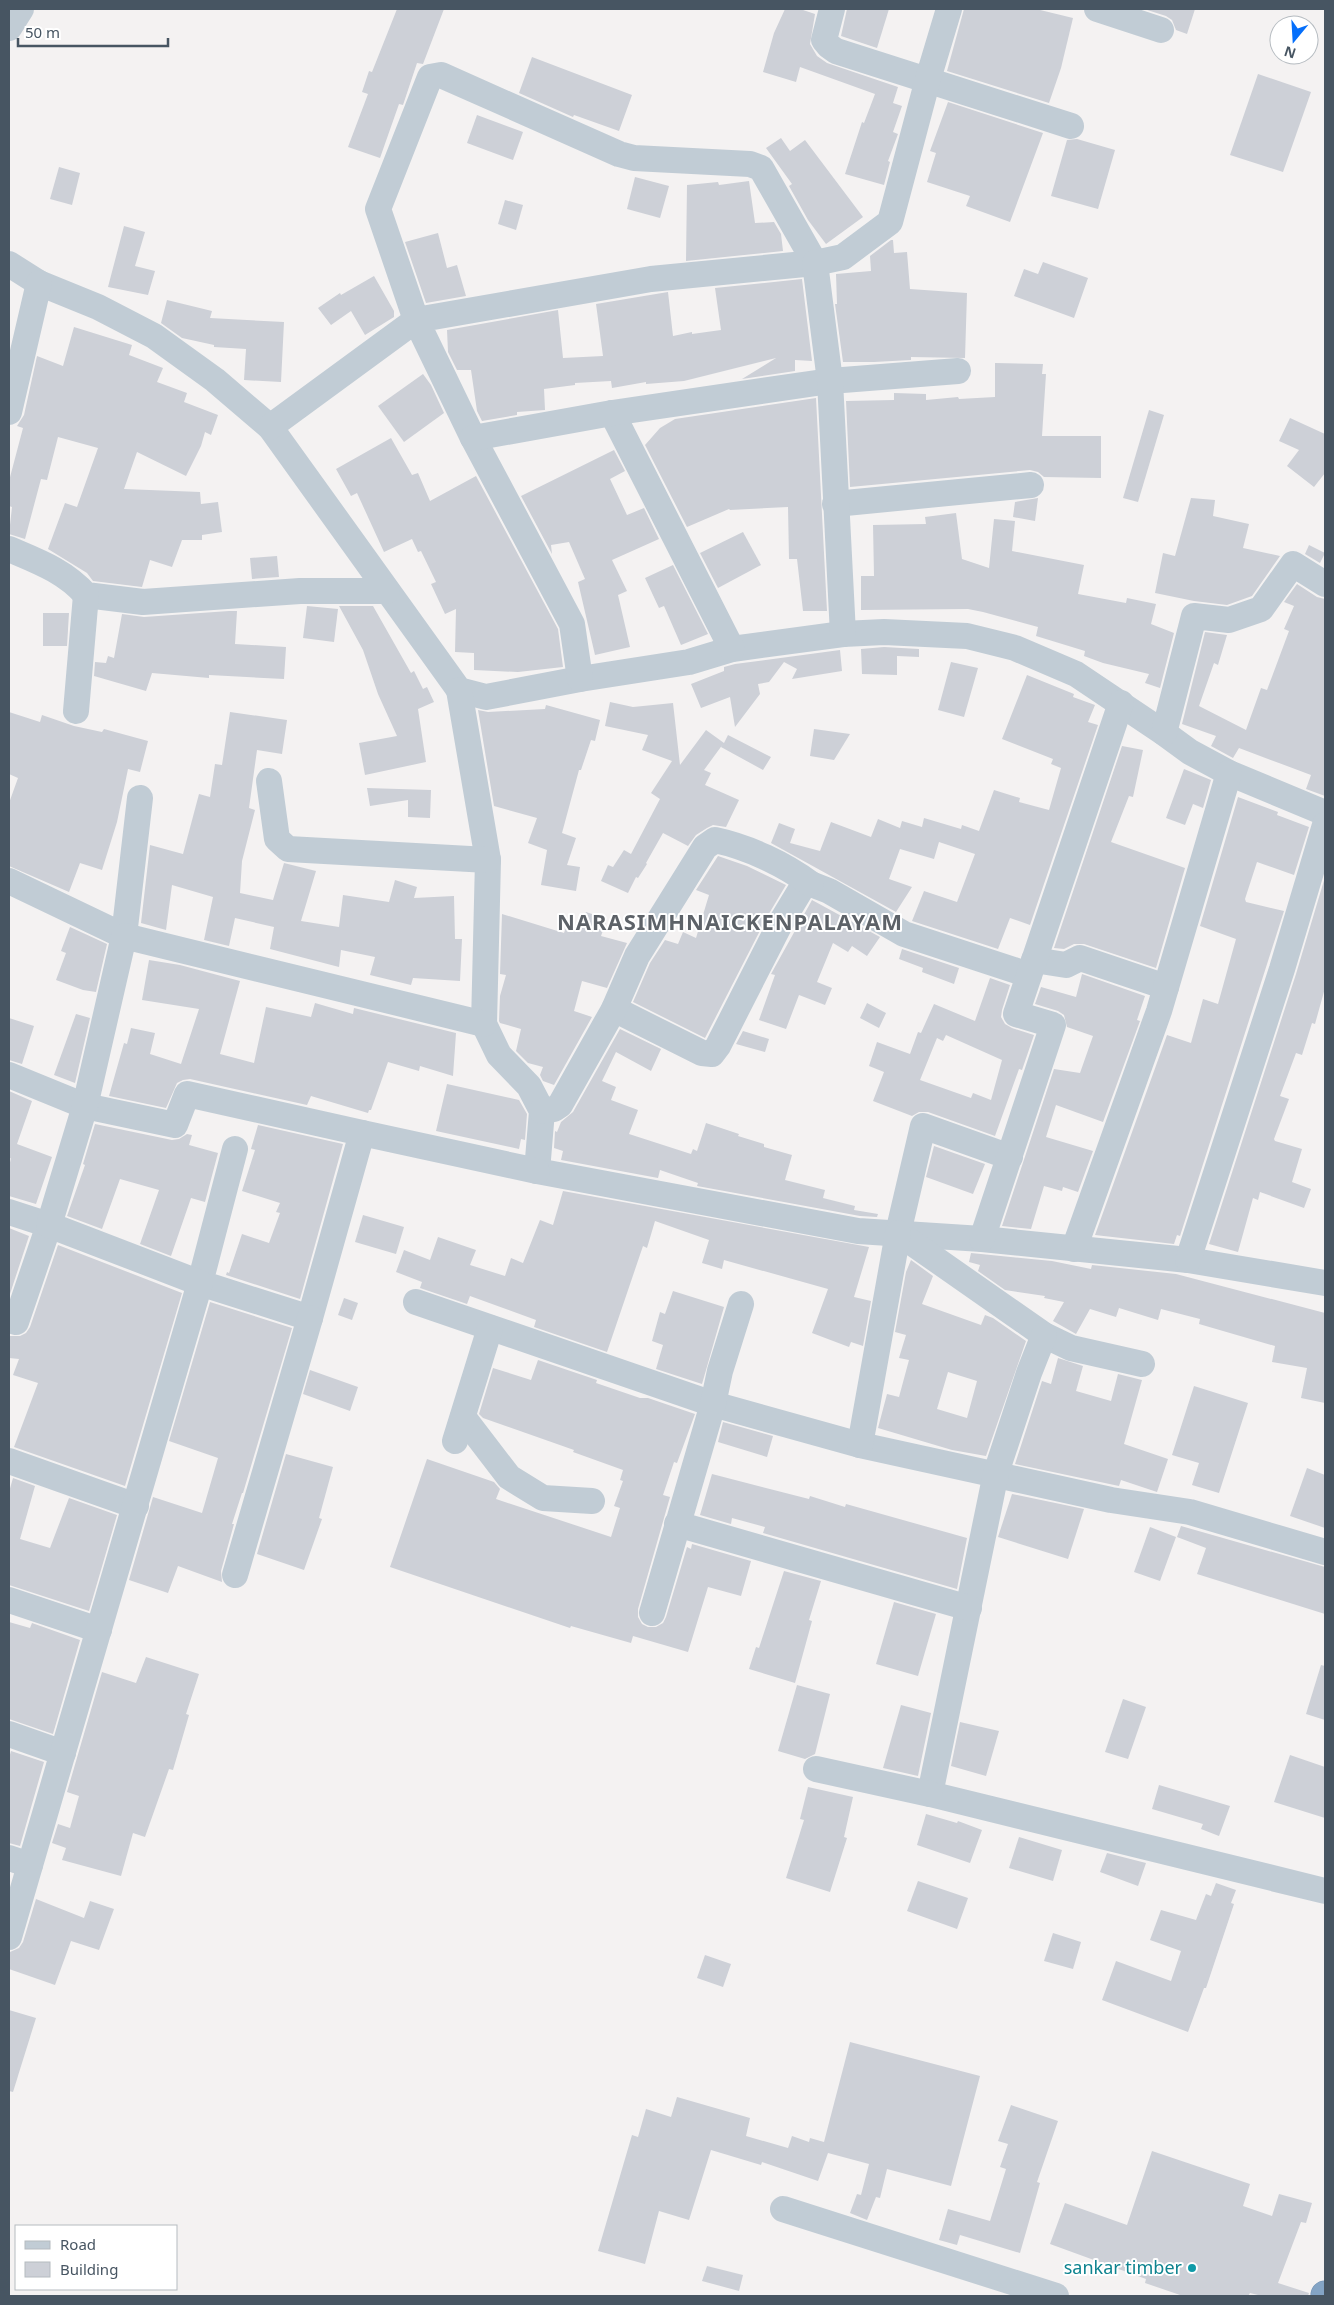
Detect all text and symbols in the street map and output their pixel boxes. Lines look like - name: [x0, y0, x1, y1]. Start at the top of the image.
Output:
- scale bar: [18, 15, 168, 47]
- north arrow: [1269, 15, 1319, 65]
- text: 50 m: [25, 22, 60, 42]
- text: N: [1281, 42, 1298, 64]
- district label: NARASIMHNAICKENPALAYAM: [557, 906, 903, 936]
- legend: [15, 2225, 178, 2290]
- text: Road: [60, 2234, 96, 2254]
- place label: sankar timber: [1064, 2255, 1183, 2279]
- text: Building: [60, 2259, 118, 2279]
- marker: sankar timber: [1186, 2262, 1198, 2274]

